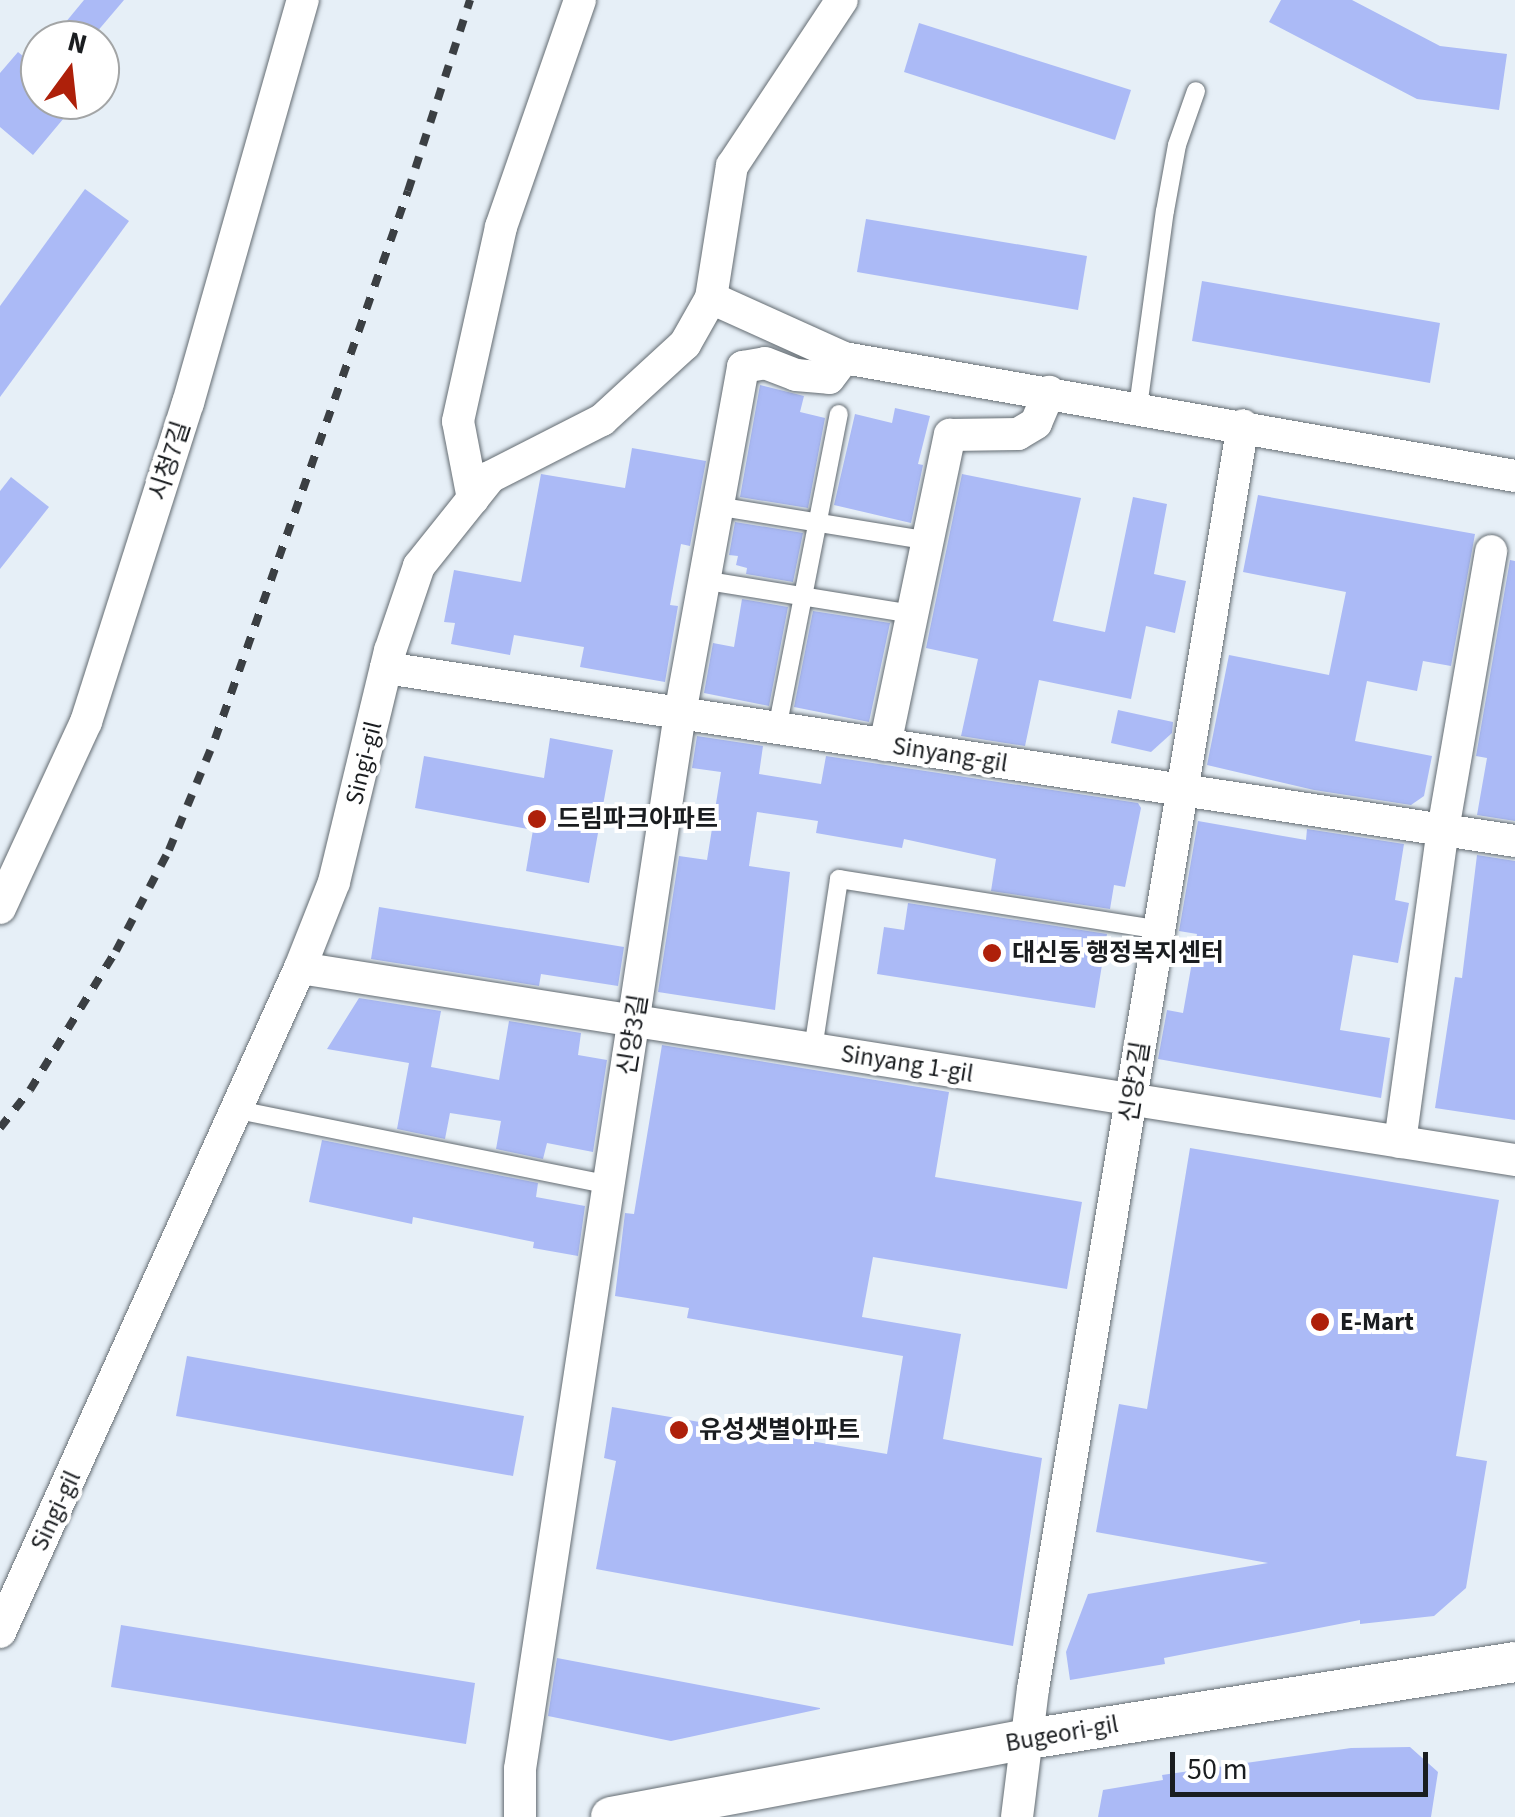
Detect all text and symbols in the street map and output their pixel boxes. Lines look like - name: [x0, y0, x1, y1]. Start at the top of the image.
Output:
- north arrow: [20, 20, 120, 120]
- text: N: [63, 21, 91, 65]
- street label: 시청7길: [143, 418, 197, 504]
- street label: Singi-gil: [339, 718, 389, 808]
- street label: Sinyang-gil: [890, 731, 1010, 779]
- place label: 드림파크아파트: [557, 804, 718, 834]
- marker: 드림파크아파트: [526, 808, 548, 830]
- place label: 대신동 행정복지센터: [1012, 938, 1224, 968]
- marker: 대신동 행정복지센터: [981, 942, 1003, 964]
- street label: 신양3길: [612, 992, 654, 1078]
- street label: Sinyang 1-gil: [839, 1039, 975, 1089]
- street label: 신양2길: [1114, 1039, 1156, 1125]
- place label: E-Mart: [1340, 1307, 1414, 1337]
- marker: E-Mart: [1309, 1311, 1331, 1333]
- place label: 유성샛별아파트: [699, 1415, 860, 1445]
- marker: 유성샛별아파트: [668, 1419, 690, 1441]
- street label: Singi-gil: [24, 1466, 88, 1556]
- street label: Bugeori-gil: [1003, 1709, 1121, 1759]
- scale bar: [1175, 1732, 1432, 1794]
- text: 50 m: [1187, 1748, 1248, 1791]

